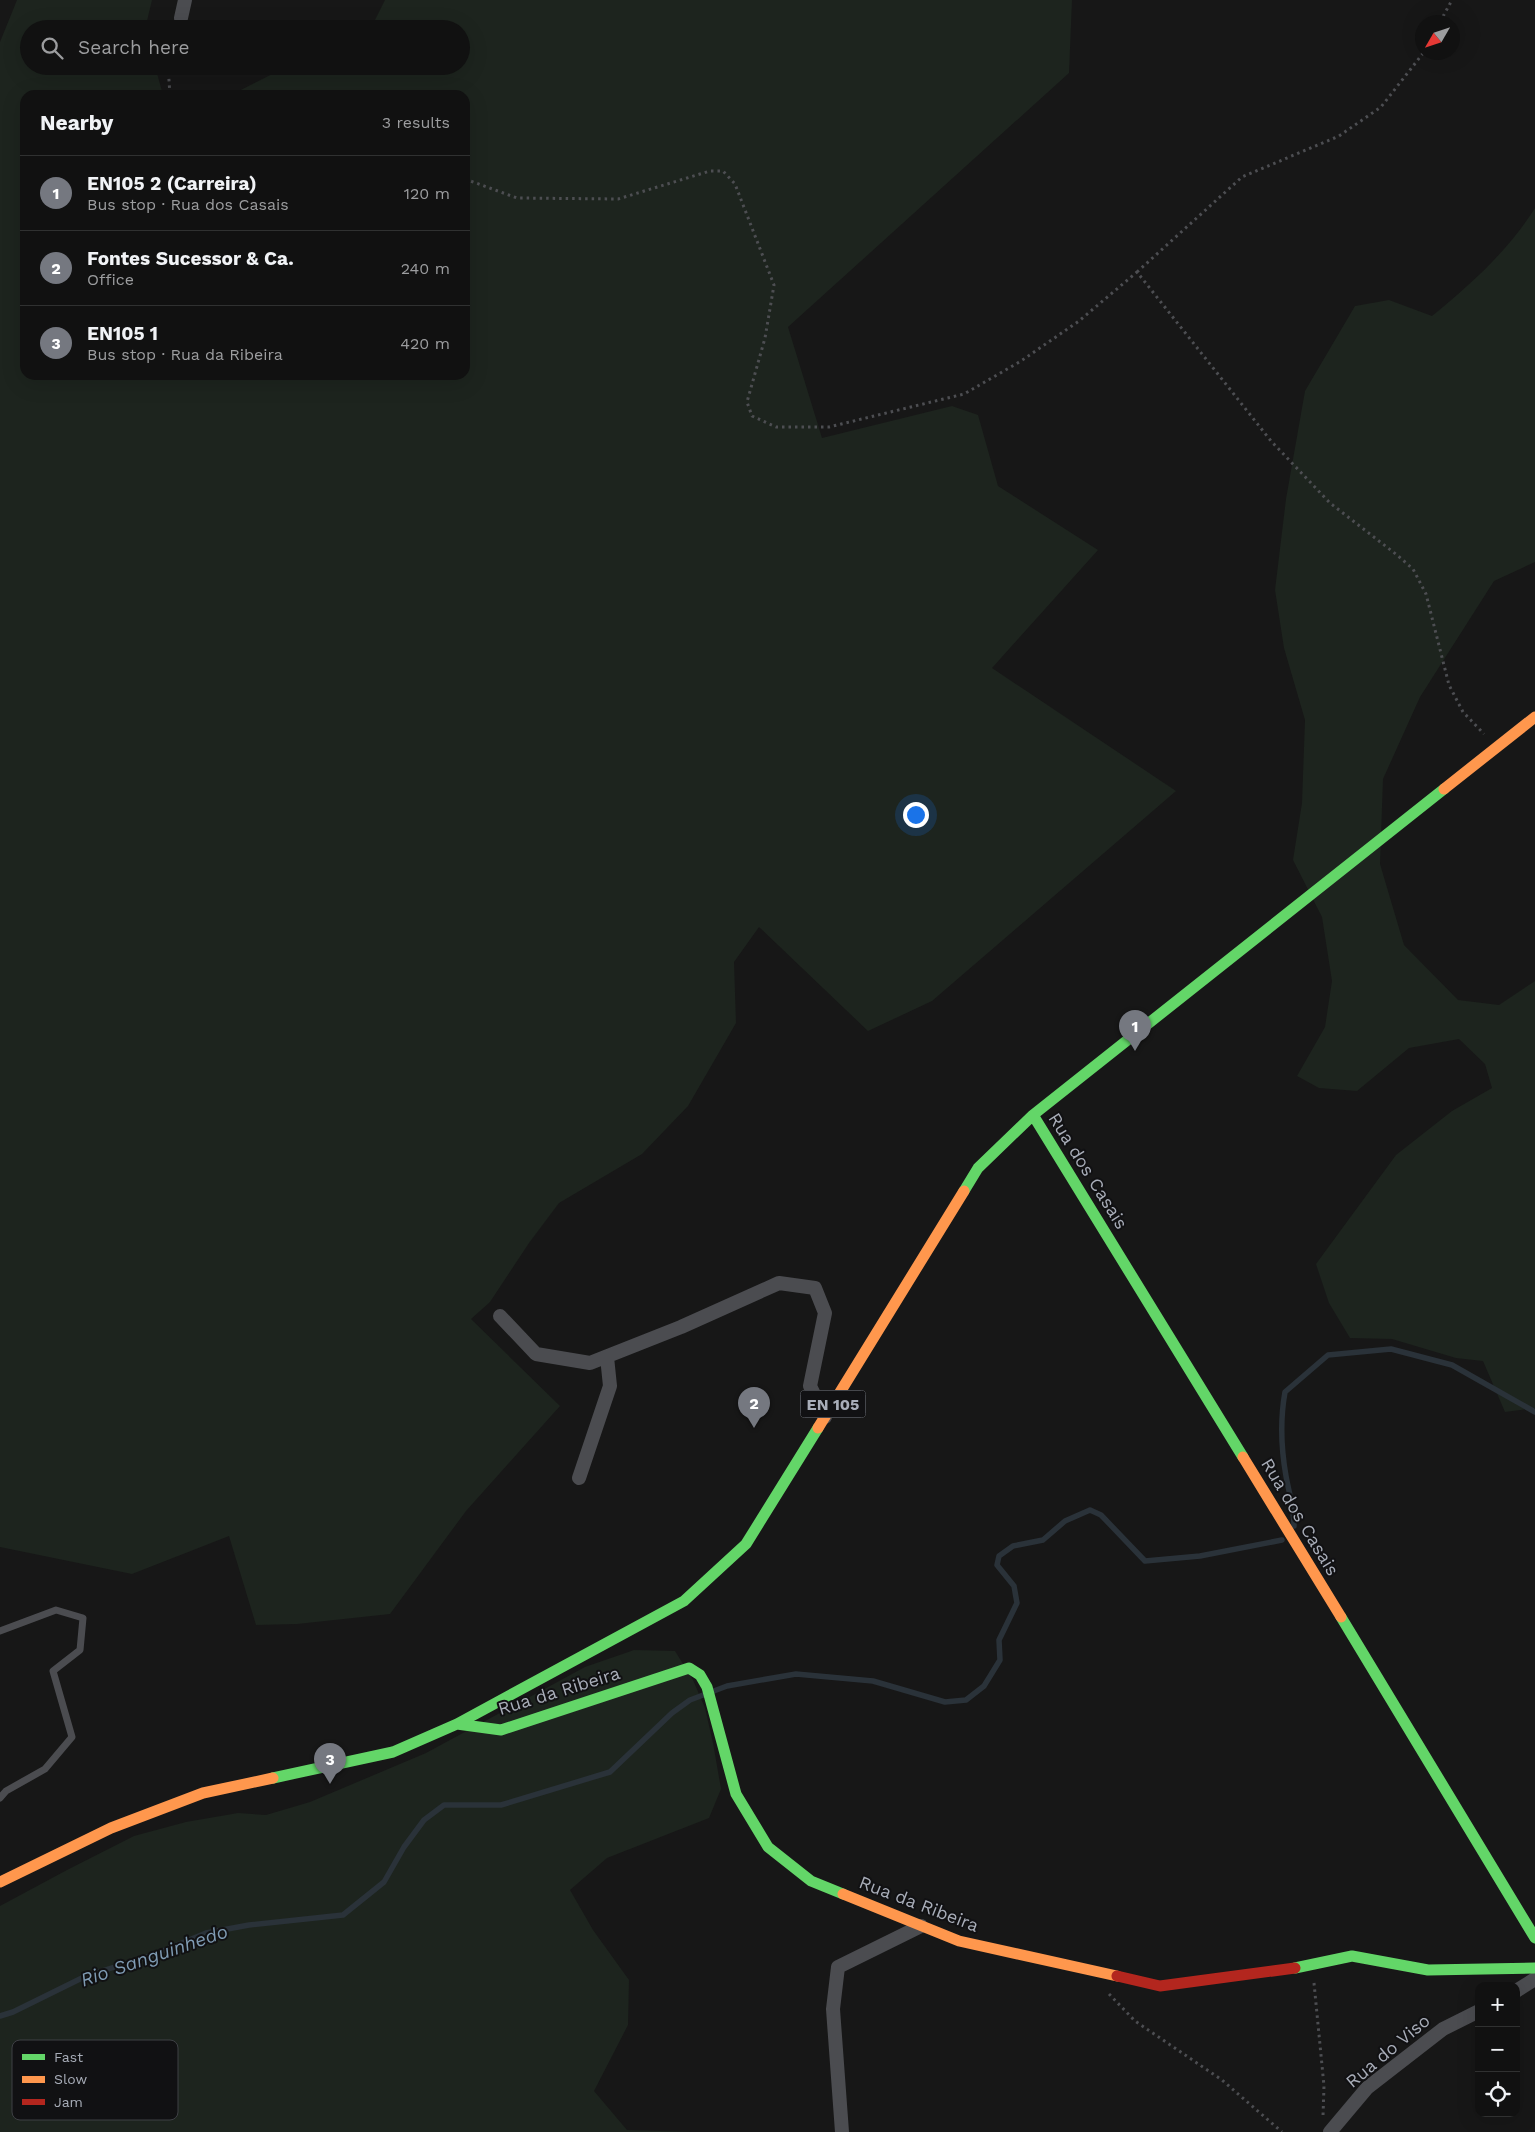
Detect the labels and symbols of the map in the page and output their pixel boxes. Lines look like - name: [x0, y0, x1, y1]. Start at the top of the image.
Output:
- north arrow: [1415, 15, 1460, 60]
- your location: [903, 802, 929, 828]
- pin: 1: [1119, 1010, 1151, 1051]
- street label: Rua dos Casais: [1044, 1109, 1133, 1233]
- pin: 2: [738, 1387, 770, 1428]
- road number: EN 105: [800, 1390, 866, 1418]
- street label: Rua dos Casais: [1257, 1454, 1344, 1579]
- street label: Rua da Ribeira: [495, 1662, 622, 1719]
- pin: 3: [314, 1743, 346, 1784]
- street label: Rua da Ribeira: [856, 1871, 982, 1936]
- water label: Rio Sanguinhedo: [77, 1919, 231, 1991]
- street label: Rua do Viso: [1341, 2009, 1434, 2092]
- legend: [12, 2040, 178, 2120]
- text: Fast: [54, 2049, 83, 2065]
- text: Slow: [54, 2071, 87, 2087]
- text: Jam: [54, 2094, 83, 2110]

